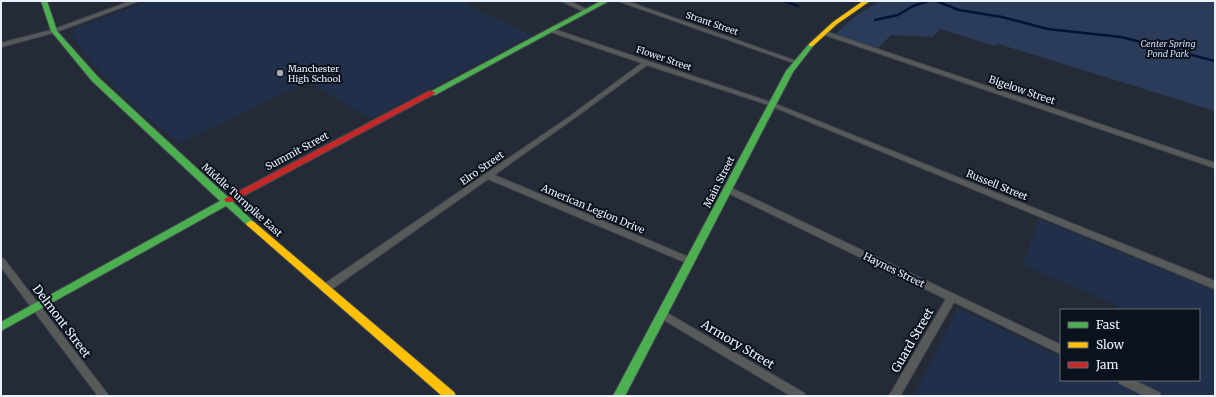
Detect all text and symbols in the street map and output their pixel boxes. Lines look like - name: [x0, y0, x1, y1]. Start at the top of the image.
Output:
- street label: Strant Street: [684, 9, 740, 37]
- park label: Center Spring Pond Park: [1140, 38, 1196, 59]
- street label: Flower Street: [635, 43, 694, 73]
- place label: Manchester High School: [288, 63, 341, 84]
- marker: Manchester High School: [275, 68, 285, 78]
- street label: Bigelow Street: [987, 73, 1057, 107]
- street label: Summit Street: [263, 129, 331, 173]
- street label: Elro Street: [458, 148, 507, 188]
- street label: Main Street: [700, 154, 738, 210]
- street label: Middle Turnpike East: [199, 160, 285, 240]
- street label: Russell Street: [964, 167, 1030, 203]
- street label: American Legion Drive: [538, 181, 647, 237]
- street label: Haynes Street: [861, 250, 927, 291]
- street label: Delmont Street: [30, 281, 95, 361]
- street label: Guard Street: [887, 305, 937, 375]
- legend: [1060, 309, 1200, 381]
- street label: Armory Street: [698, 316, 777, 372]
- text: Fast: [1096, 317, 1120, 332]
- text: Slow: [1096, 337, 1125, 352]
- text: Jam: [1095, 357, 1119, 372]

